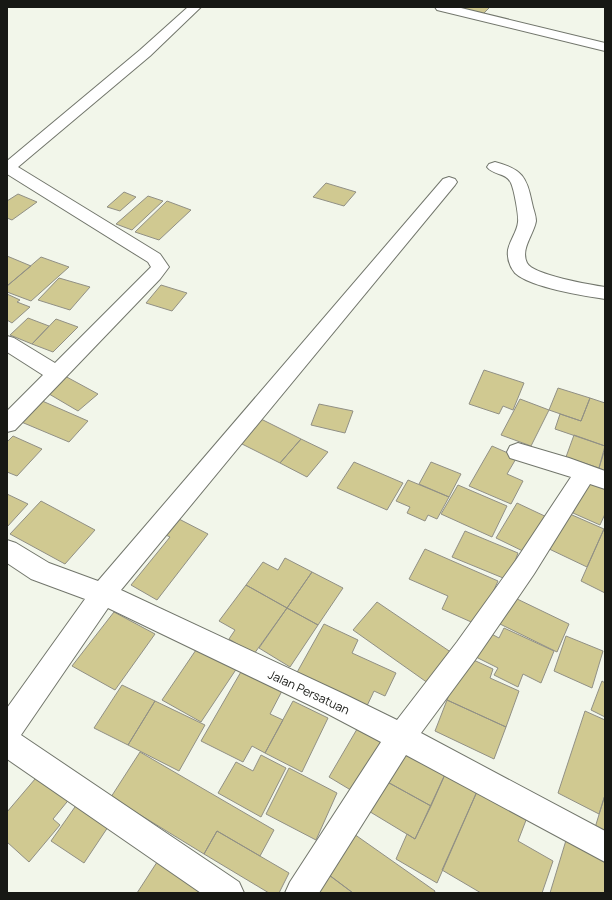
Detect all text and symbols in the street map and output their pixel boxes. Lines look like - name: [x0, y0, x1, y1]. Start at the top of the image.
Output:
- street label: Jalan Persatuan: [265, 666, 353, 718]

